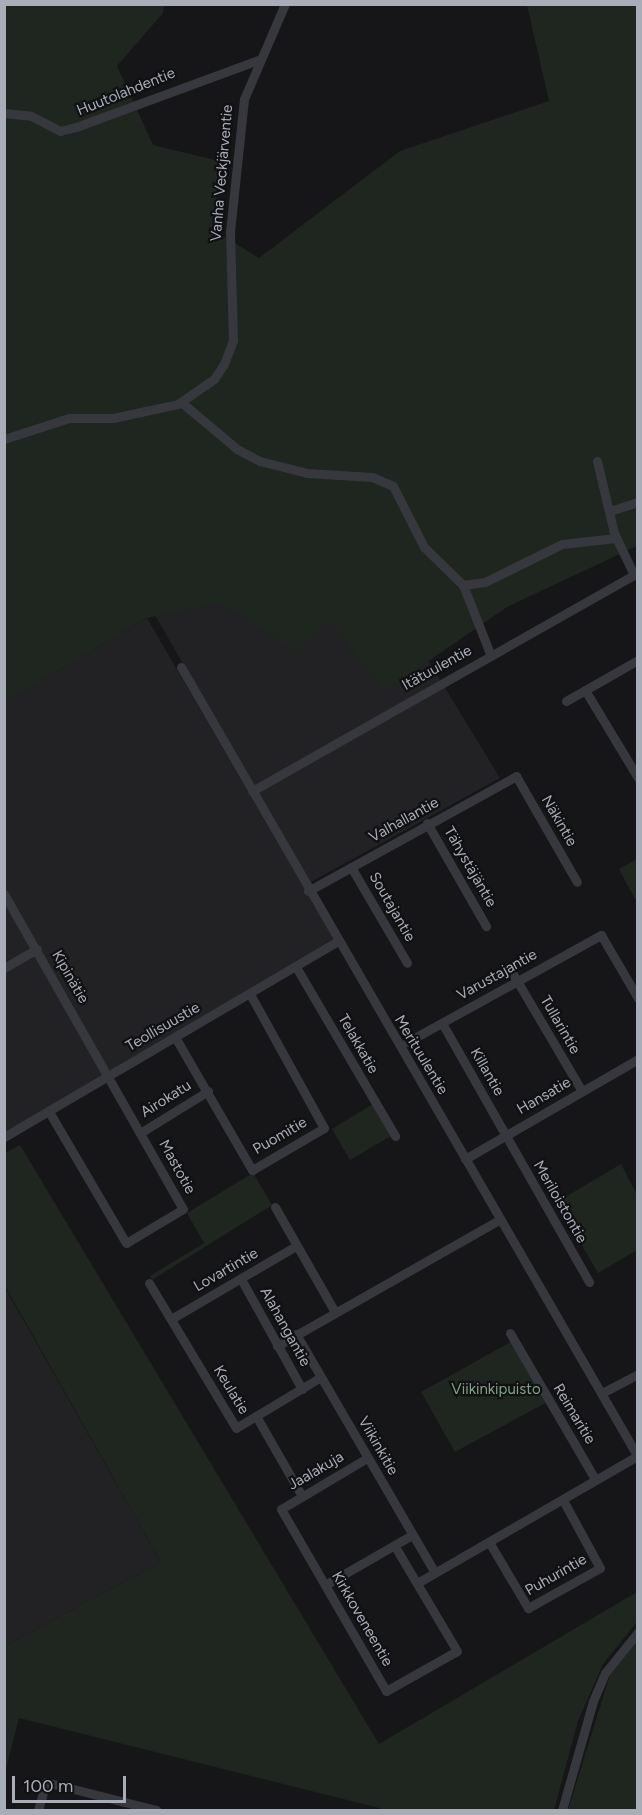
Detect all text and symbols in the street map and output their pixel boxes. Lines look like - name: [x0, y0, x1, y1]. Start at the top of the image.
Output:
- street label: Huutolahdentie: [74, 64, 178, 120]
- street label: Vanha Veckjärventie: [207, 104, 237, 242]
- street label: Itätuulentie: [399, 641, 475, 695]
- street label: Näkintie: [537, 792, 581, 850]
- street label: Valhallantie: [366, 794, 442, 846]
- street label: Tähystäjäntie: [440, 824, 500, 910]
- street label: Soutajantie: [365, 869, 419, 945]
- street label: Varustajantie: [454, 946, 540, 1004]
- street label: Kipinätie: [48, 947, 92, 1007]
- street label: Tullarintie: [536, 993, 584, 1057]
- street label: Teollisuustie: [123, 999, 203, 1055]
- street label: Telakkatie: [334, 1011, 382, 1077]
- street label: Merituulentie: [390, 1012, 452, 1098]
- street label: Killantie: [466, 1045, 508, 1099]
- street label: Hansatie: [514, 1073, 574, 1119]
- street label: Airokatu: [137, 1076, 195, 1122]
- street label: Puomitie: [250, 1113, 310, 1159]
- street label: Mastotie: [155, 1137, 199, 1197]
- street label: Meriloistontie: [529, 1158, 591, 1246]
- street label: Lovartintie: [191, 1244, 261, 1296]
- street label: Alahangantie: [256, 1284, 314, 1370]
- street label: Keulatie: [209, 1362, 253, 1418]
- street label: Reimaritie: [549, 1380, 599, 1448]
- park label: Viikinkipuisto: [451, 1381, 541, 1399]
- street label: Viikinkitie: [354, 1414, 402, 1478]
- street label: Jaalakuja: [285, 1448, 347, 1494]
- street label: Puhurintie: [522, 1550, 590, 1600]
- street label: Kirkkoveneentie: [327, 1568, 397, 1670]
- scale bar: [15, 1764, 129, 1802]
- text: 100 m: [23, 1775, 73, 1797]

